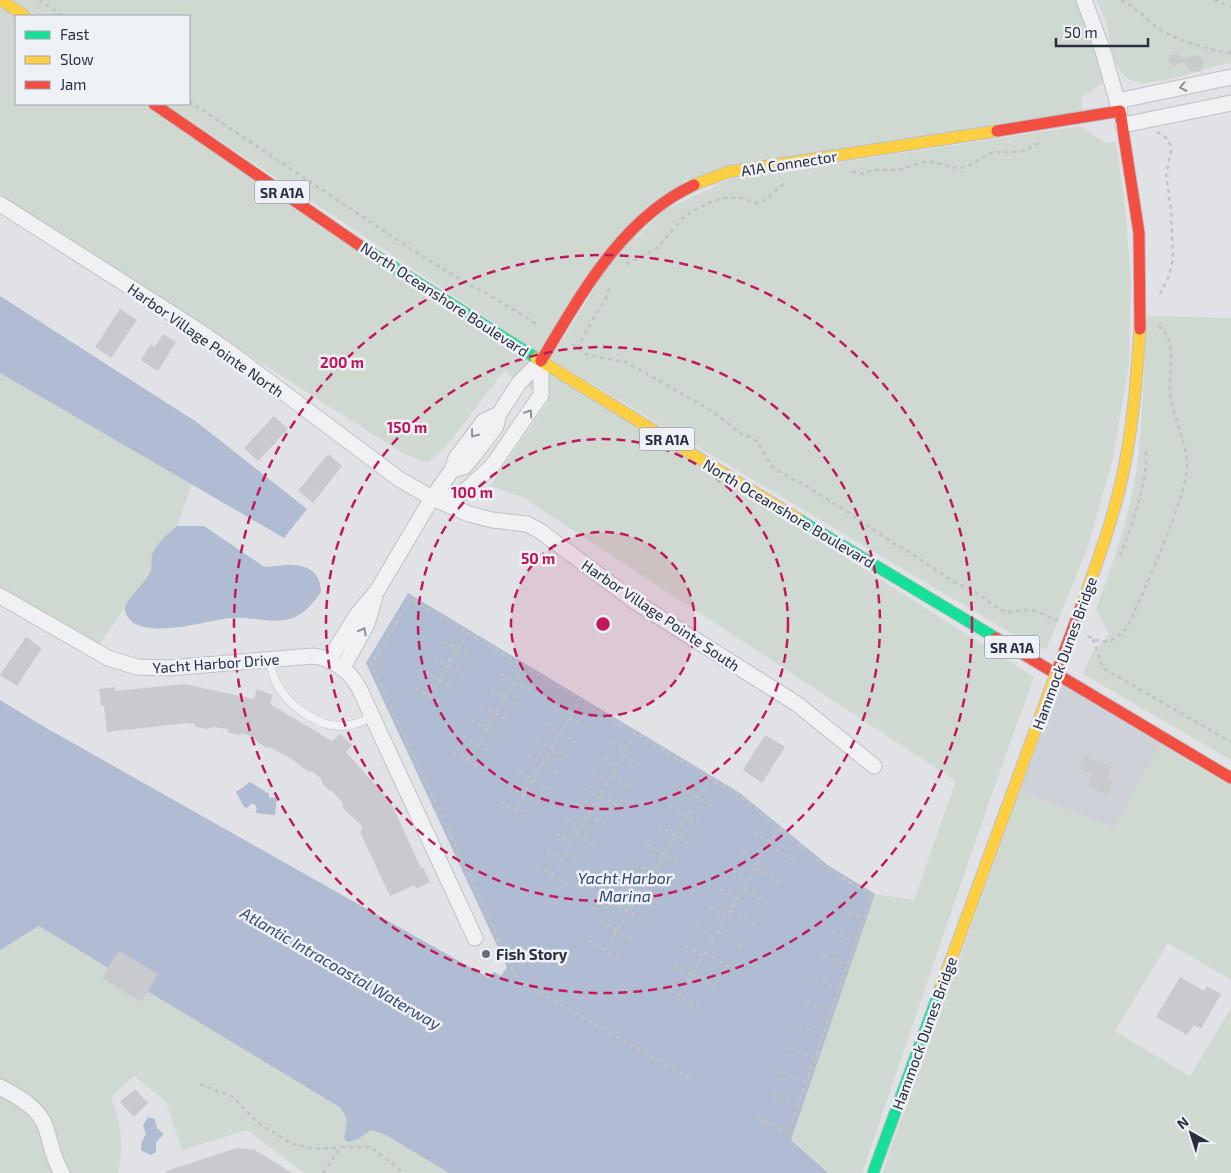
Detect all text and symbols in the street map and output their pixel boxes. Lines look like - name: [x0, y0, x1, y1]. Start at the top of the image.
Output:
- legend: [15, 15, 190, 105]
- scale bar: [1056, 15, 1148, 47]
- text: 50 m: [1064, 23, 1098, 41]
- text: Fast: [60, 25, 90, 43]
- text: Slow: [60, 50, 94, 68]
- text: Jam: [60, 75, 86, 93]
- one-way arrow: [1179, 81, 1188, 92]
- street label: A1A Connector: [740, 147, 838, 179]
- road number: SR A1A: [254, 180, 310, 203]
- street label: North Oceanshore Boulevard: [358, 238, 532, 360]
- street label: Harbor Village Pointe North: [125, 279, 287, 401]
- text: 200 m: [320, 353, 364, 371]
- one-way arrow: [523, 409, 532, 419]
- text: 150 m: [387, 418, 427, 436]
- road number: SR A1A: [640, 428, 694, 450]
- one-way arrow: [470, 429, 479, 438]
- street label: North Oceanshore Boulevard: [700, 455, 878, 571]
- text: 100 m: [451, 483, 493, 501]
- text: 50 m: [521, 549, 555, 567]
- street label: Harbor Village Pointe South: [579, 555, 743, 675]
- street label: Hammock Dunes Bridge: [1028, 574, 1100, 732]
- centre of rings: [594, 615, 612, 633]
- one-way arrow: [357, 627, 367, 636]
- road number: SR A1A: [984, 636, 1040, 659]
- street label: Yacht Harbor Drive: [152, 650, 280, 676]
- water label: Yacht Harbor Marina: [578, 868, 673, 905]
- water label: Atlantic Intracoastal Waterway: [236, 902, 445, 1034]
- place label: Fish Story: [496, 945, 568, 964]
- marker: Fish Story: [480, 948, 492, 960]
- street label: Hammock Dunes Bridge: [888, 954, 960, 1112]
- north arrow: [1166, 1108, 1216, 1158]
- text: N: [1173, 1113, 1192, 1132]

